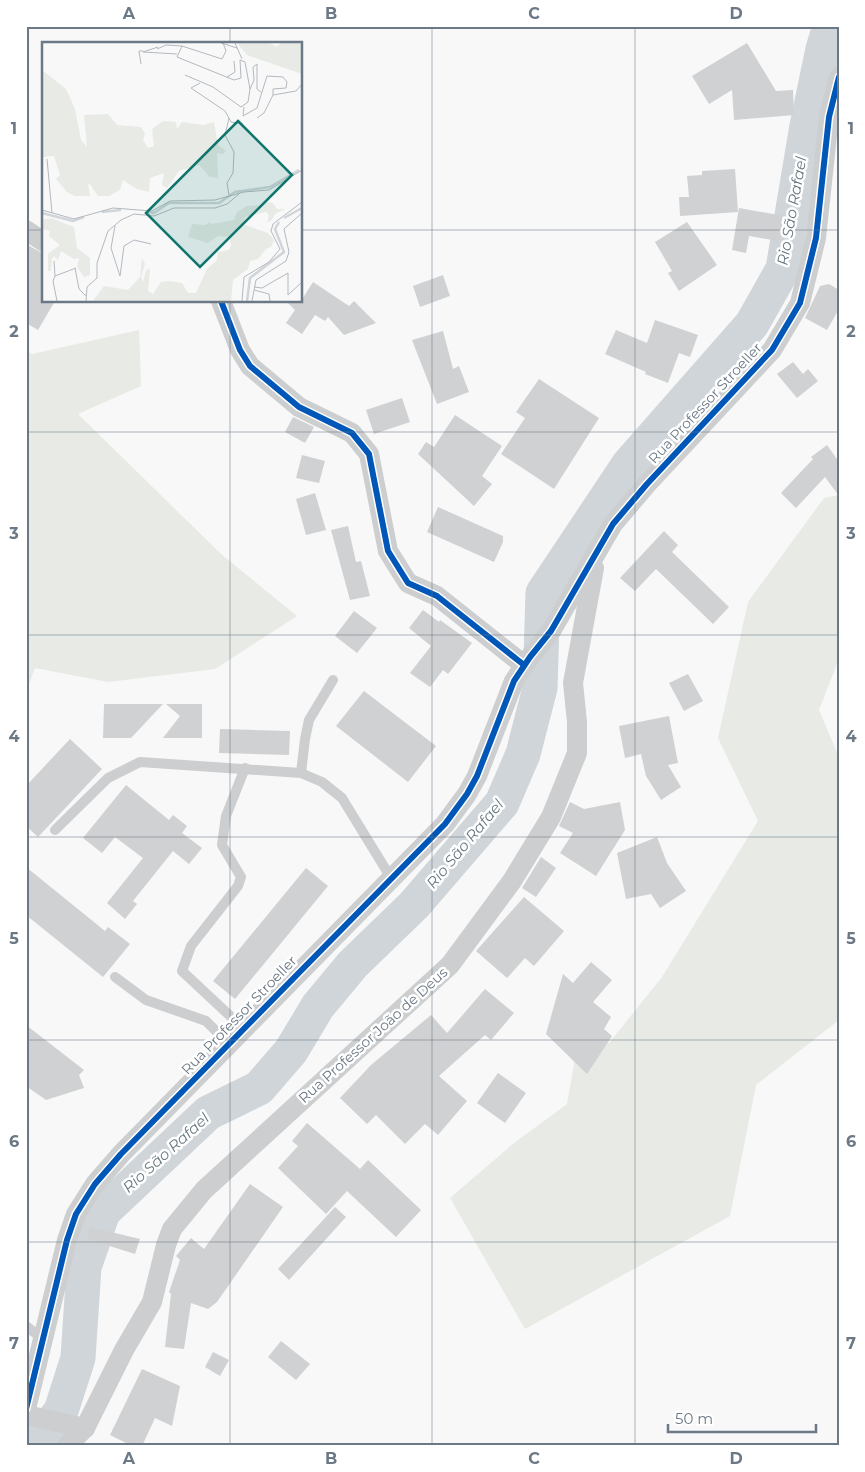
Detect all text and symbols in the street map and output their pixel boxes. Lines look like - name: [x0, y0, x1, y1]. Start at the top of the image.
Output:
- text: A: [122, 4, 136, 23]
- text: B: [325, 4, 337, 23]
- text: C: [528, 4, 540, 23]
- text: D: [729, 4, 743, 23]
- inset map: [42, 42, 302, 302]
- text: 1: [11, 119, 17, 138]
- text: 1: [848, 119, 854, 138]
- water label: Rio São Rafael: [773, 155, 810, 267]
- text: 2: [9, 322, 19, 341]
- text: 2: [846, 322, 856, 341]
- street label: Rua Professor Stroeller: [644, 339, 766, 467]
- text: 3: [8, 524, 19, 543]
- text: 3: [845, 524, 856, 543]
- text: 4: [8, 727, 20, 746]
- text: 4: [845, 727, 857, 746]
- water label: Rio São Rafael: [422, 795, 507, 892]
- text: 5: [9, 929, 19, 948]
- text: 5: [846, 929, 856, 948]
- street label: Rua Professor Stroeller: [177, 951, 301, 1078]
- street label: Rua Professor João de Deus: [295, 963, 451, 1107]
- water label: Rio São Rafael: [118, 1109, 213, 1197]
- text: 6: [9, 1132, 19, 1151]
- text: 6: [846, 1132, 856, 1151]
- text: 7: [9, 1334, 19, 1353]
- text: 7: [846, 1334, 856, 1353]
- scale bar: [668, 1402, 815, 1434]
- text: 50 m: [675, 1409, 713, 1428]
- text: A: [122, 1449, 136, 1468]
- text: B: [325, 1449, 337, 1468]
- text: C: [528, 1449, 540, 1468]
- text: D: [729, 1449, 743, 1468]

